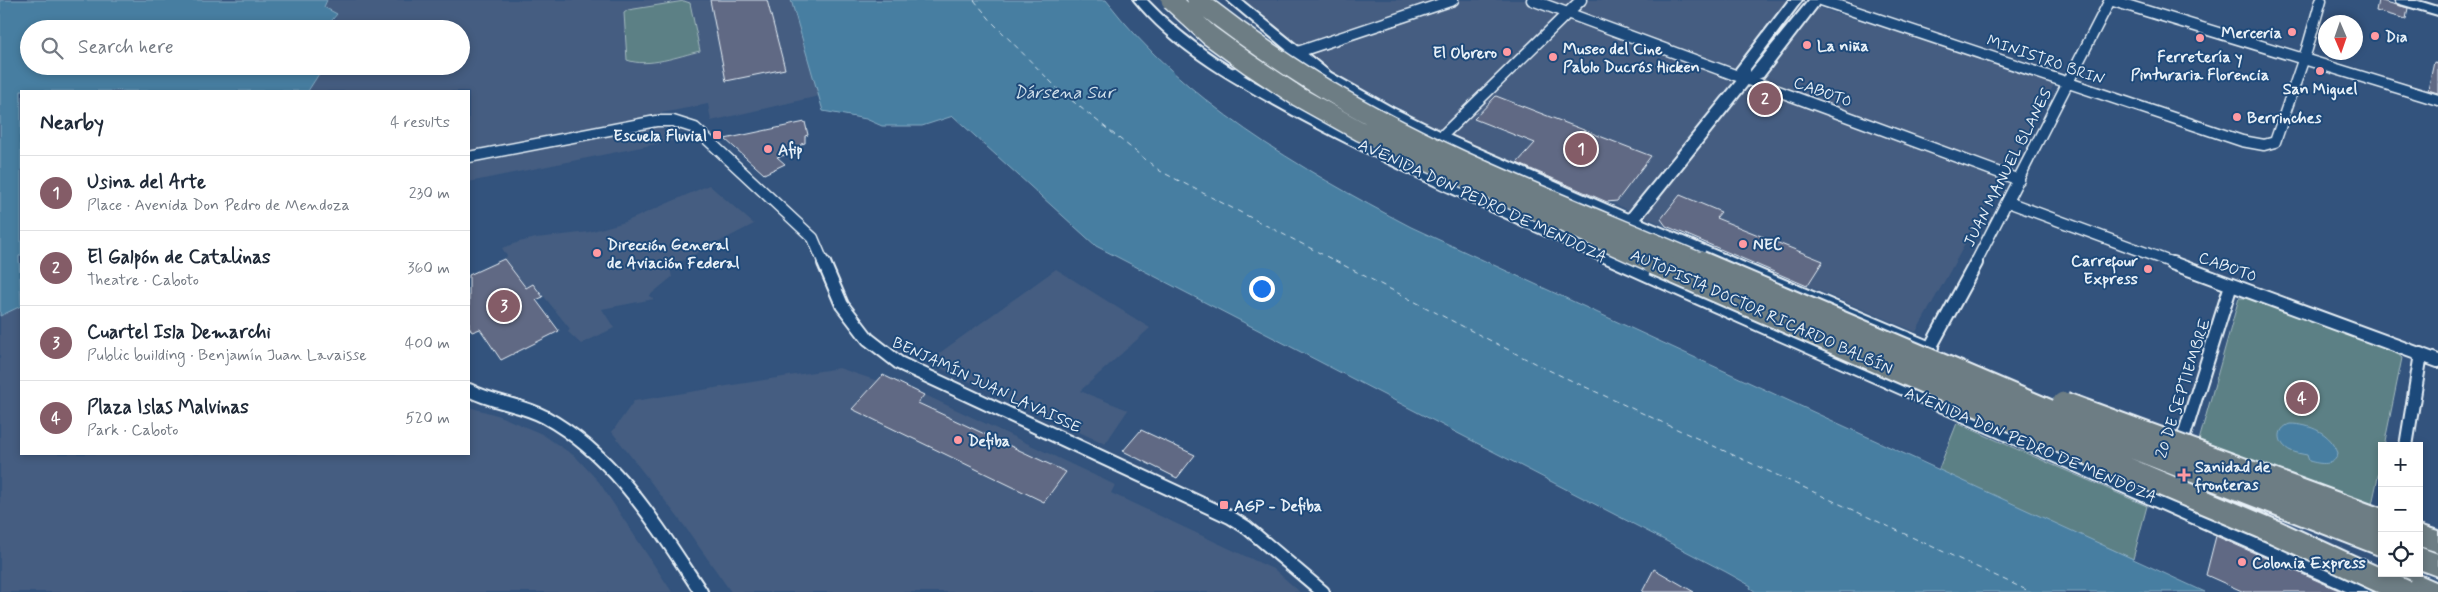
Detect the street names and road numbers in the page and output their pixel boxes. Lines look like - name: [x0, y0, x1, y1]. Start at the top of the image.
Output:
- street label: MINISTRO BRIN: [1984, 30, 2107, 90]
- street label: CABOTO: [1790, 72, 1855, 113]
- street label: JUAN MANUEL BLANES: [1959, 85, 2057, 250]
- street label: AVENIDA DON PEDRO DE MENDOZA: [1355, 134, 1610, 268]
- street label: AUTOPISTA DOCTOR RICARDO BALBÍN: [1627, 245, 1896, 380]
- street label: CABOTO: [2195, 247, 2260, 288]
- street label: 20 DE SEPTIEMBRE: [2151, 316, 2216, 461]
- street label: BENJAMÍN JUAN LAVAISSE: [889, 332, 1084, 438]
- street label: AVENIDA DON PEDRO DE MENDOZA: [1901, 383, 2160, 508]

